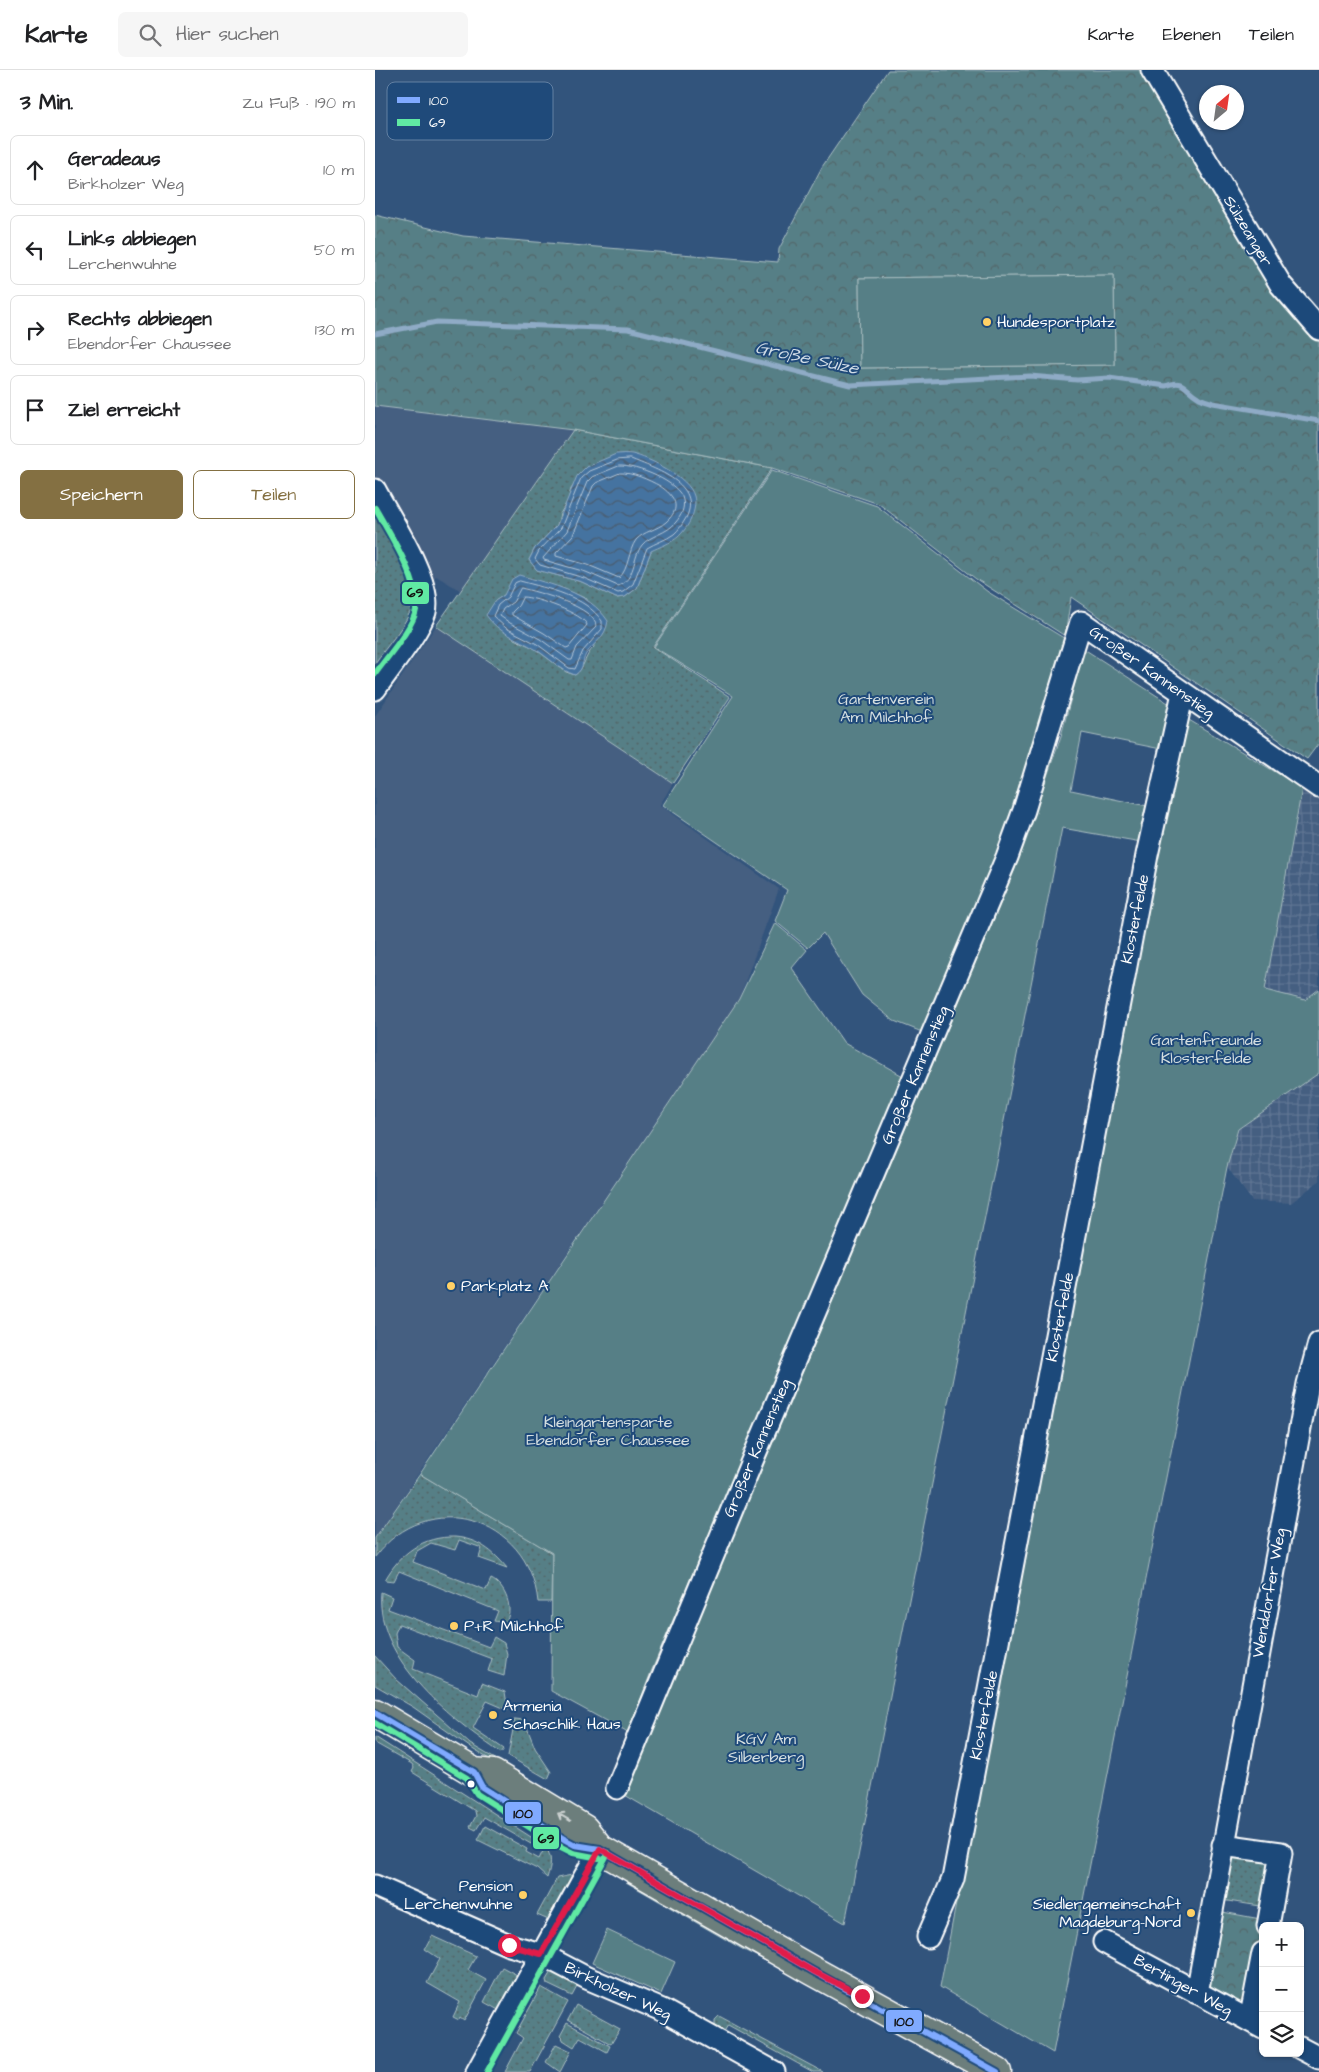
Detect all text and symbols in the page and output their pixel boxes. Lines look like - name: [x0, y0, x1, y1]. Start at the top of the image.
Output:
- search box: [118, 12, 468, 57]
- text: Karte: [25, 18, 88, 52]
- icon: search: [136, 21, 164, 49]
- text: Hier suchen: [176, 21, 279, 48]
- text: Karte: [1087, 22, 1135, 47]
- text: Ebenen: [1163, 22, 1221, 47]
- text: Teilen: [1249, 22, 1294, 47]
- legend: [387, 82, 553, 140]
- north arrow: [1199, 85, 1244, 130]
- text: 3 Min.: [20, 88, 73, 117]
- text: 100: [429, 91, 449, 111]
- text: Zu Fuß · 190 m: [242, 92, 355, 114]
- text: 69: [429, 113, 446, 133]
- text: Geradeaus: [68, 146, 160, 173]
- icon: ahead: [21, 156, 49, 184]
- text: 10 m: [323, 159, 354, 181]
- text: Birkholzer Weg: [68, 173, 184, 195]
- street label: Sülzeanger: [1217, 191, 1278, 271]
- text: Links abbiegen: [68, 226, 196, 253]
- icon: left: [21, 236, 49, 264]
- text: 50 m: [314, 239, 354, 261]
- text: Lerchenwuhne: [68, 253, 177, 275]
- text: Rechts abbiegen: [68, 306, 212, 333]
- place label: Hundesportplatz: [997, 311, 1115, 333]
- icon: right: [21, 316, 49, 344]
- marker: Hundesportplatz: [981, 316, 993, 328]
- text: 130 m: [315, 319, 354, 341]
- text: Ebendorfer Chaussee: [68, 333, 231, 355]
- water label: Große Sülze: [753, 335, 862, 381]
- icon: arrive: [21, 396, 49, 424]
- text: Ziel erreicht: [68, 397, 180, 424]
- button: Speichern: [20, 470, 183, 519]
- button: Teilen: [193, 470, 355, 519]
- line badge: 69: [401, 581, 430, 605]
- text: 69: [407, 583, 423, 603]
- street label: Großer Kannenstieg: [1084, 620, 1219, 724]
- park label: Gartenverein Am Milchhof: [838, 688, 934, 728]
- street label: Klosterfelde: [1116, 872, 1155, 966]
- street label: Großer Kannenstieg: [876, 1002, 955, 1148]
- park label: Gartenfreunde Klosterfelde: [1150, 1029, 1262, 1069]
- street label: Klosterfelde: [1041, 1270, 1080, 1364]
- place label: Parkplatz A: [461, 1275, 549, 1297]
- marker: Parkplatz A: [445, 1280, 457, 1292]
- street label: Großer Kannenstieg: [718, 1375, 797, 1521]
- park label: Kleingartensparte Ebendorfer Chaussee: [526, 1411, 690, 1451]
- street label: Wenddorfer Weg: [1247, 1526, 1292, 1660]
- place label: P+R Milchhof: [464, 1615, 564, 1637]
- marker: P+R Milchhof: [448, 1620, 460, 1632]
- street label: Klosterfelde: [965, 1668, 1004, 1762]
- place label: Armenia Schaschlik Haus: [503, 1695, 621, 1735]
- marker: Armenia Schaschlik Haus: [487, 1709, 499, 1721]
- park label: KGV Am Silberberg: [728, 1728, 804, 1769]
- unlabelled marker: [466, 1779, 476, 1789]
- line badge: 100: [504, 1801, 542, 1825]
- text: 100: [513, 1804, 533, 1824]
- one-way arrow: [558, 1812, 572, 1822]
- line badge: 69: [532, 1826, 560, 1850]
- text: 69: [538, 1829, 554, 1849]
- place label: Pension Lerchenwuhne: [404, 1875, 513, 1915]
- marker: Pension Lerchenwuhne: [517, 1889, 529, 1901]
- place label: Siedlergemeinschaft Magdeburg-Nord: [1033, 1893, 1182, 1934]
- marker: Siedlergemeinschaft Magdeburg-Nord: [1185, 1907, 1197, 1919]
- map controls: [1259, 1922, 1304, 2057]
- button: +: [1259, 1922, 1304, 1967]
- route start: [498, 1934, 521, 1957]
- street label: Bertinger Weg: [1129, 1949, 1236, 2022]
- street label: Birkholzer Weg: [561, 1957, 675, 2026]
- button: −: [1259, 1967, 1304, 2012]
- route end: [851, 1985, 874, 2008]
- line badge: 100: [885, 2009, 923, 2033]
- text: 100: [894, 2012, 914, 2032]
- button: layers: [1259, 2012, 1304, 2057]

